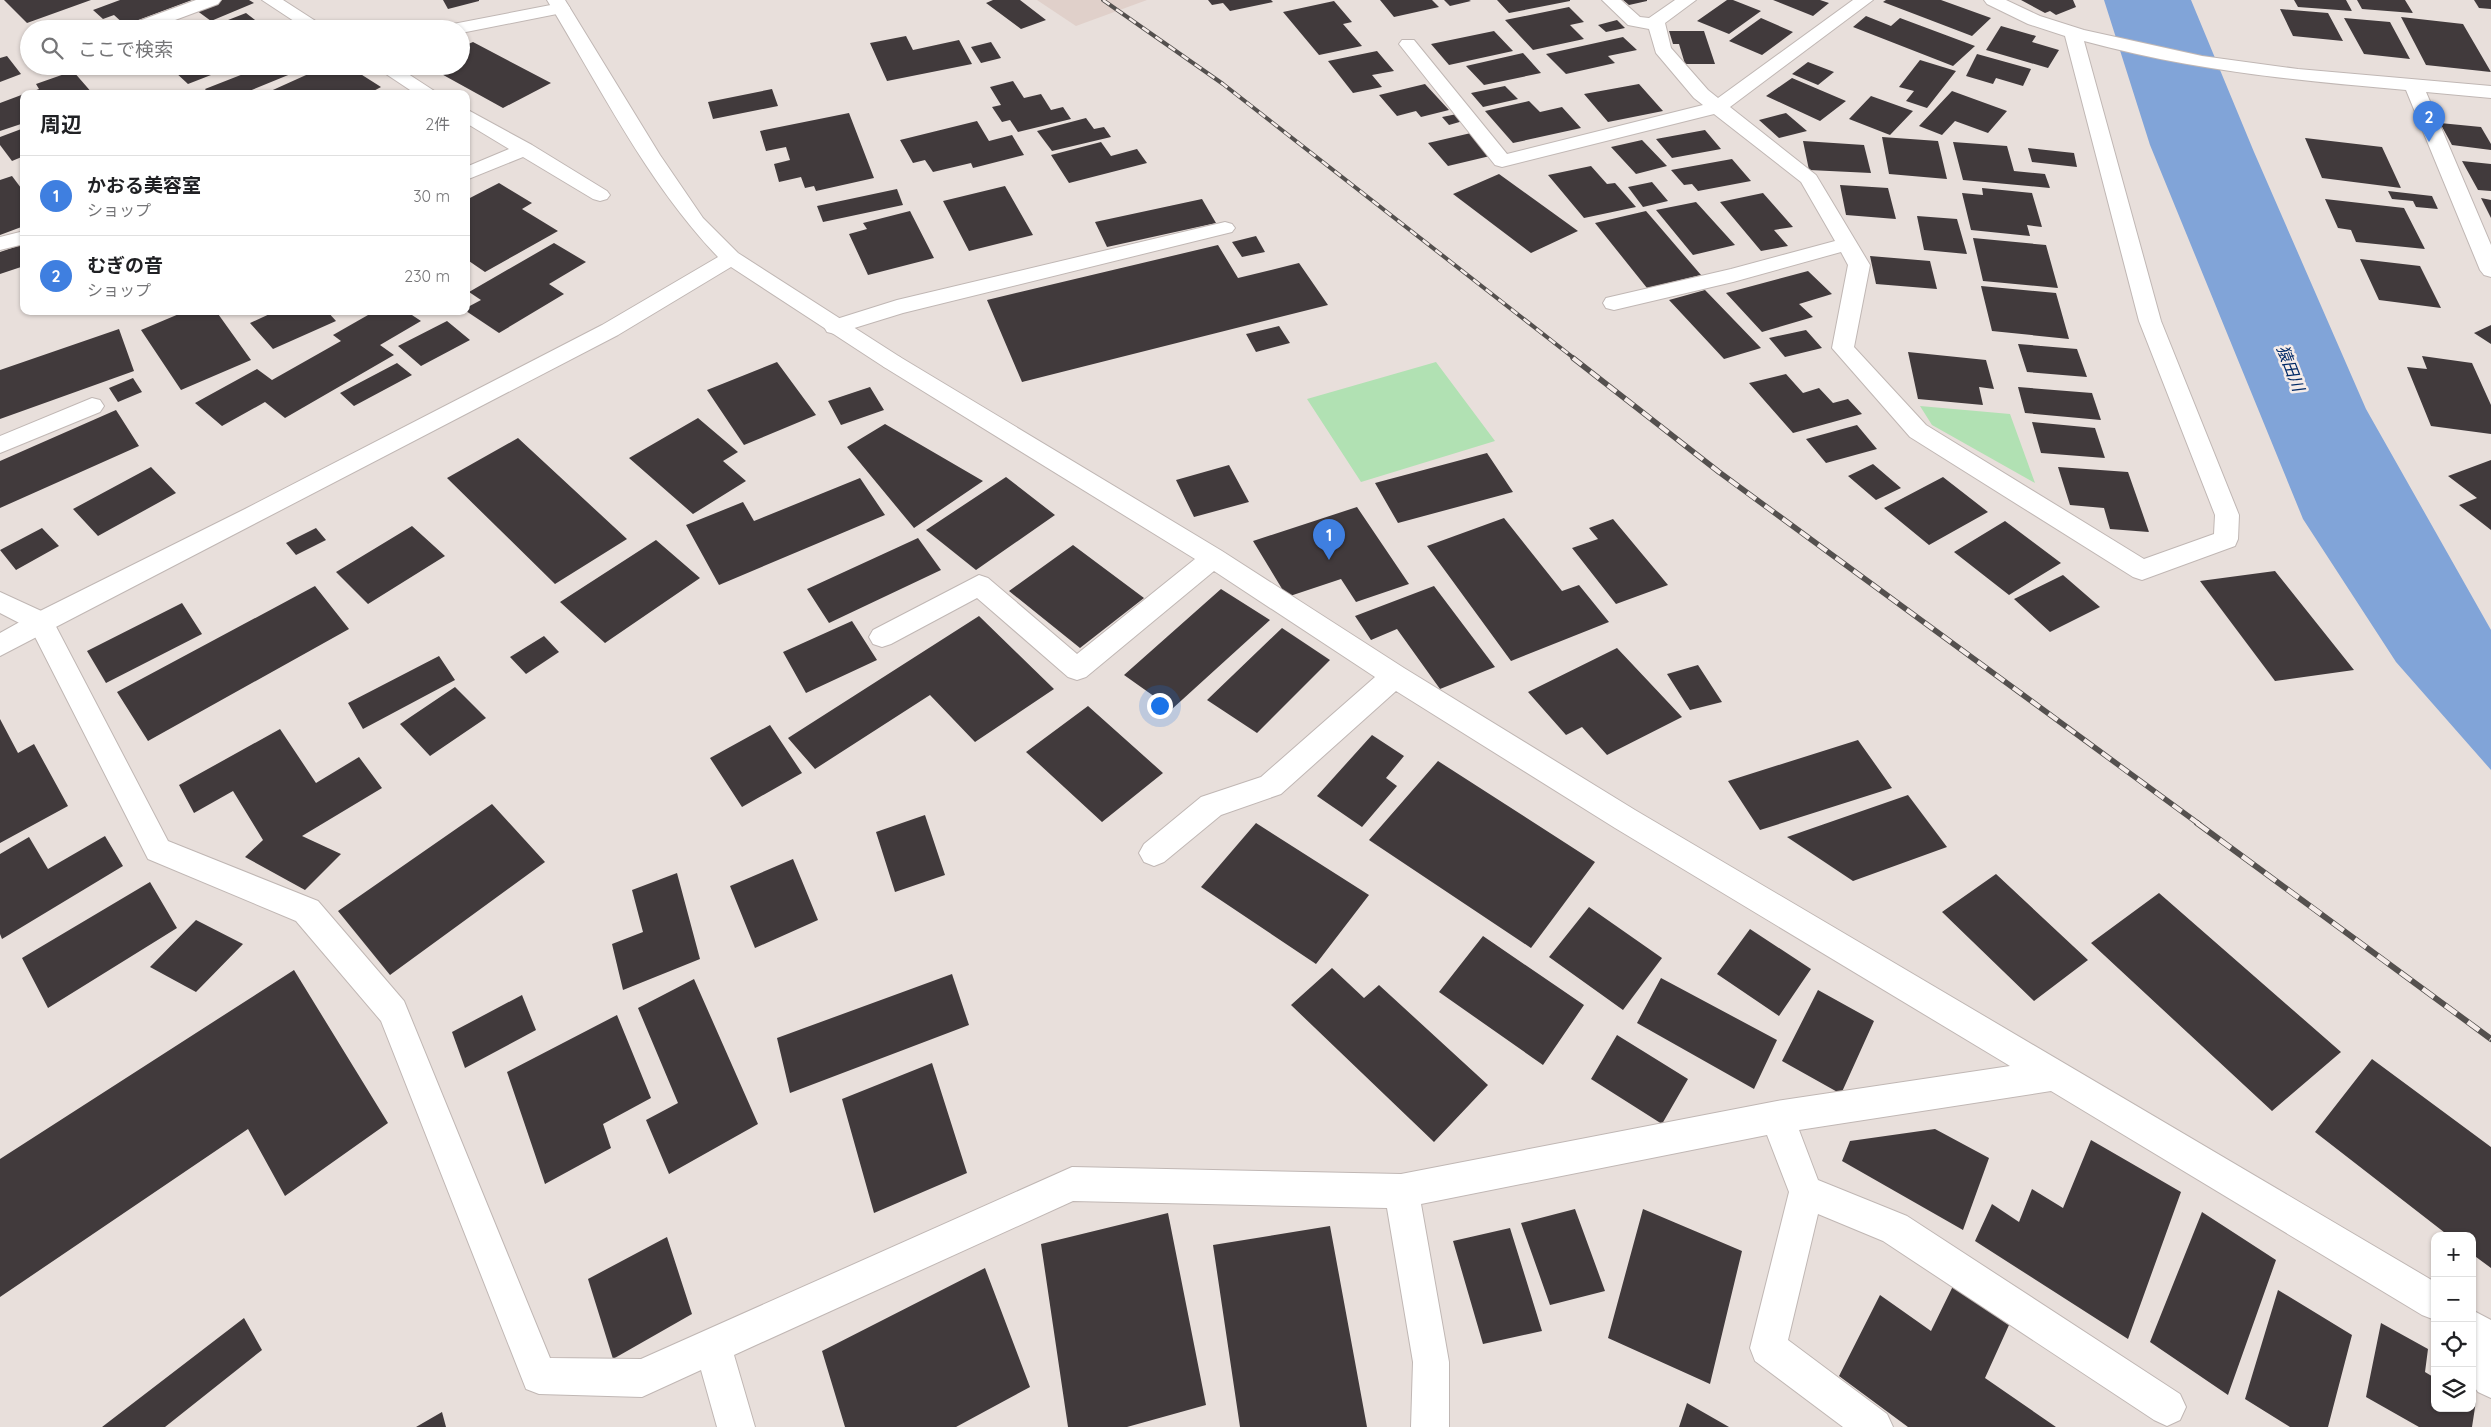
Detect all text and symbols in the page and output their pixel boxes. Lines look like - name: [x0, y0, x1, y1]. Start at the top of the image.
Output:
- search box: [20, 20, 470, 75]
- icon: search: [38, 34, 66, 62]
- text: ここで検索: [78, 37, 173, 61]
- pin: 2: [2413, 101, 2445, 142]
- text: 周辺: [40, 111, 82, 137]
- text: 2件: [425, 114, 450, 134]
- text: かおる美容室: [87, 173, 201, 197]
- text: 1: [53, 186, 59, 206]
- text: 30 m: [413, 186, 450, 206]
- text: ショップ: [87, 200, 151, 220]
- text: むぎの音: [87, 253, 163, 277]
- text: 2: [51, 266, 61, 286]
- text: 230 m: [404, 266, 450, 286]
- text: ショップ: [87, 280, 151, 300]
- water label: 猿田川: [2273, 342, 2310, 396]
- pin: 1: [1313, 519, 1345, 560]
- your location: [1147, 693, 1173, 719]
- map controls: [2431, 1232, 2476, 1412]
- button: +: [2431, 1232, 2476, 1277]
- button: −: [2431, 1277, 2476, 1322]
- button: locate: [2431, 1322, 2476, 1367]
- button: layers: [2431, 1367, 2476, 1412]

